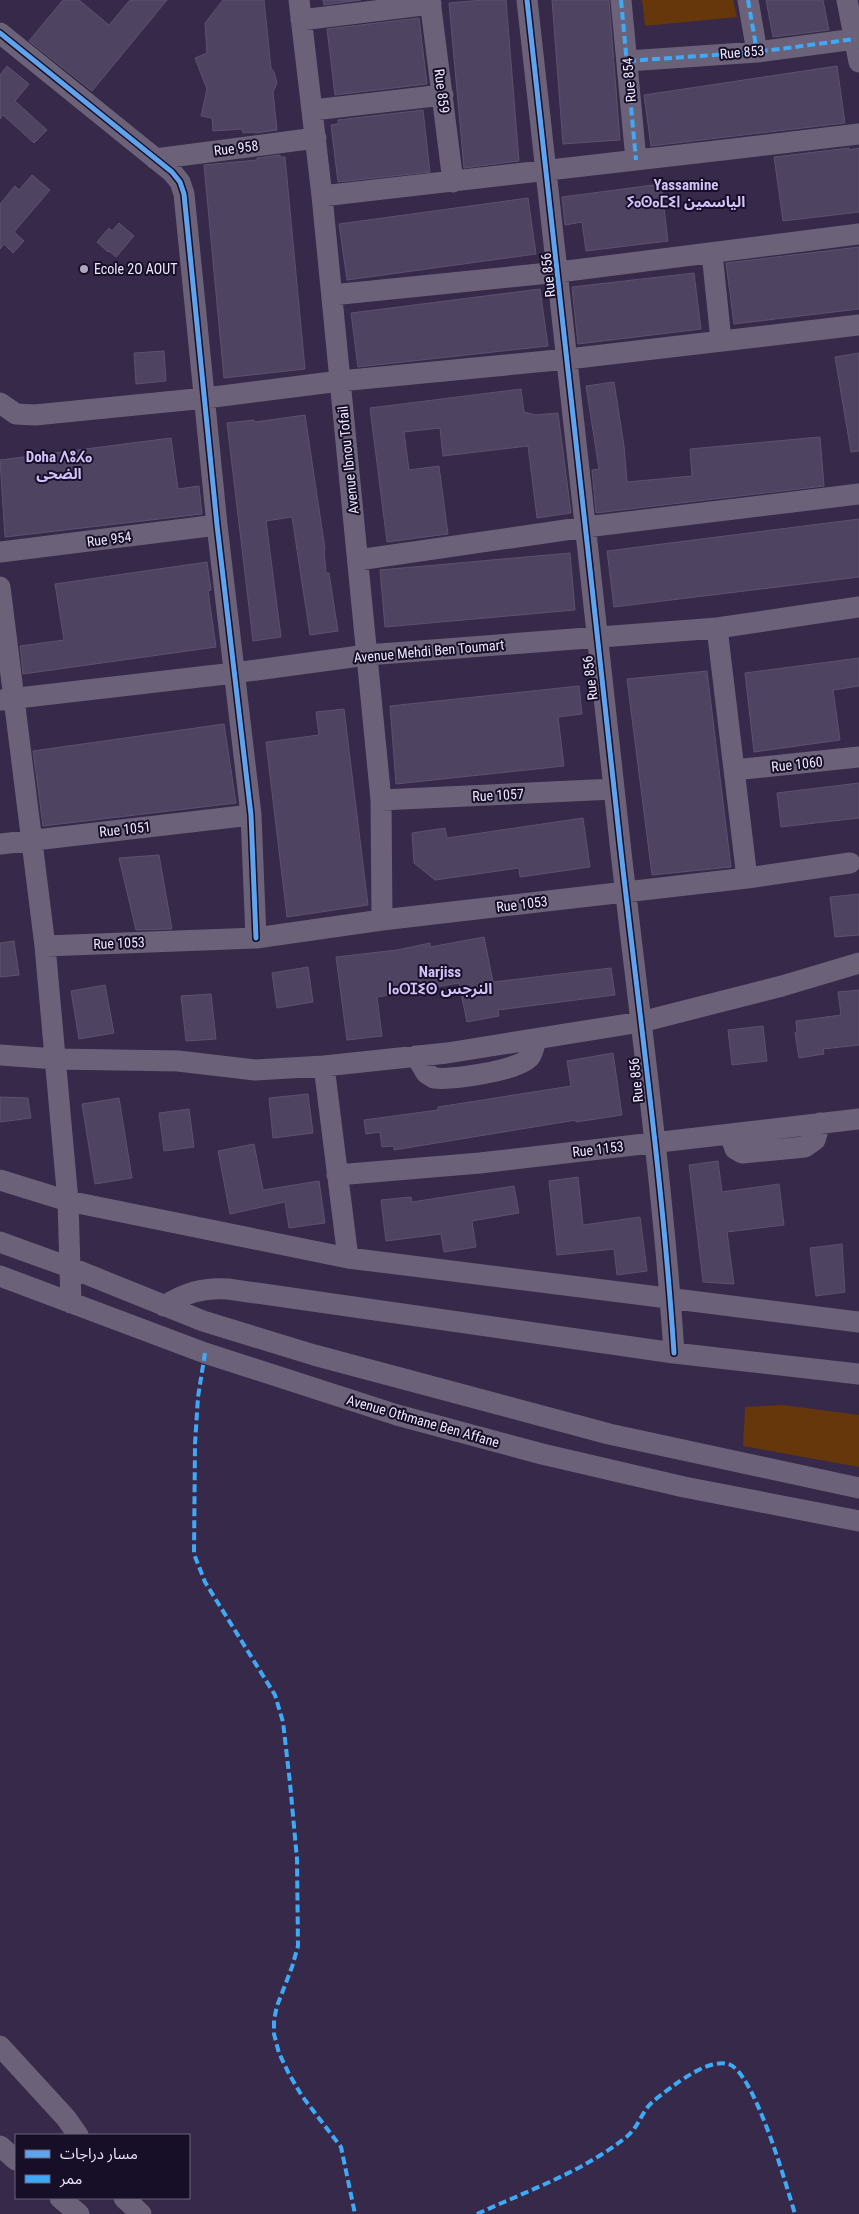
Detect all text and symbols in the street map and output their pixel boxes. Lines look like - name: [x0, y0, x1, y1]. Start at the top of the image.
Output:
- street label: Rue 853: [719, 42, 765, 62]
- street label: Rue 854: [619, 57, 639, 103]
- street label: Rue 859: [431, 68, 453, 114]
- street label: Rue 958: [213, 137, 259, 159]
- district label: Yassamine ⵢⴰⵙⴰⵎⵉⵏ الياسمين: [627, 176, 745, 211]
- street label: Rue 856: [538, 252, 558, 298]
- place label: Ecole 2O AOUT: [94, 261, 177, 277]
- marker: Ecole 2O AOUT: [78, 263, 90, 275]
- street label: Avenue Ibnou Tofail: [334, 405, 362, 515]
- district label: Doha ⴷⵓⵃⴰ الضحى: [26, 448, 92, 483]
- street label: Rue 954: [86, 528, 132, 550]
- street label: Avenue Mehdi Ben Toumart: [353, 636, 505, 666]
- street label: Rue 856: [579, 655, 601, 701]
- street label: Rue 1060: [770, 753, 824, 775]
- street label: Rue 1057: [472, 786, 524, 804]
- street label: Rue 1051: [98, 818, 152, 840]
- street label: Rue 1053: [495, 893, 549, 915]
- street label: Rue 1053: [93, 934, 145, 952]
- district label: Narjiss ⵏⴰⵔⵊⵉⵙ النرجس: [388, 963, 492, 998]
- street label: Rue 856: [626, 1057, 646, 1103]
- street label: Rue 1153: [571, 1138, 625, 1160]
- street label: Avenue Othmane Ben Affane: [345, 1392, 501, 1451]
- legend: [15, 2134, 190, 2199]
- text: مسار دراجات: [60, 2145, 138, 2163]
- text: ممر: [59, 2170, 83, 2188]

